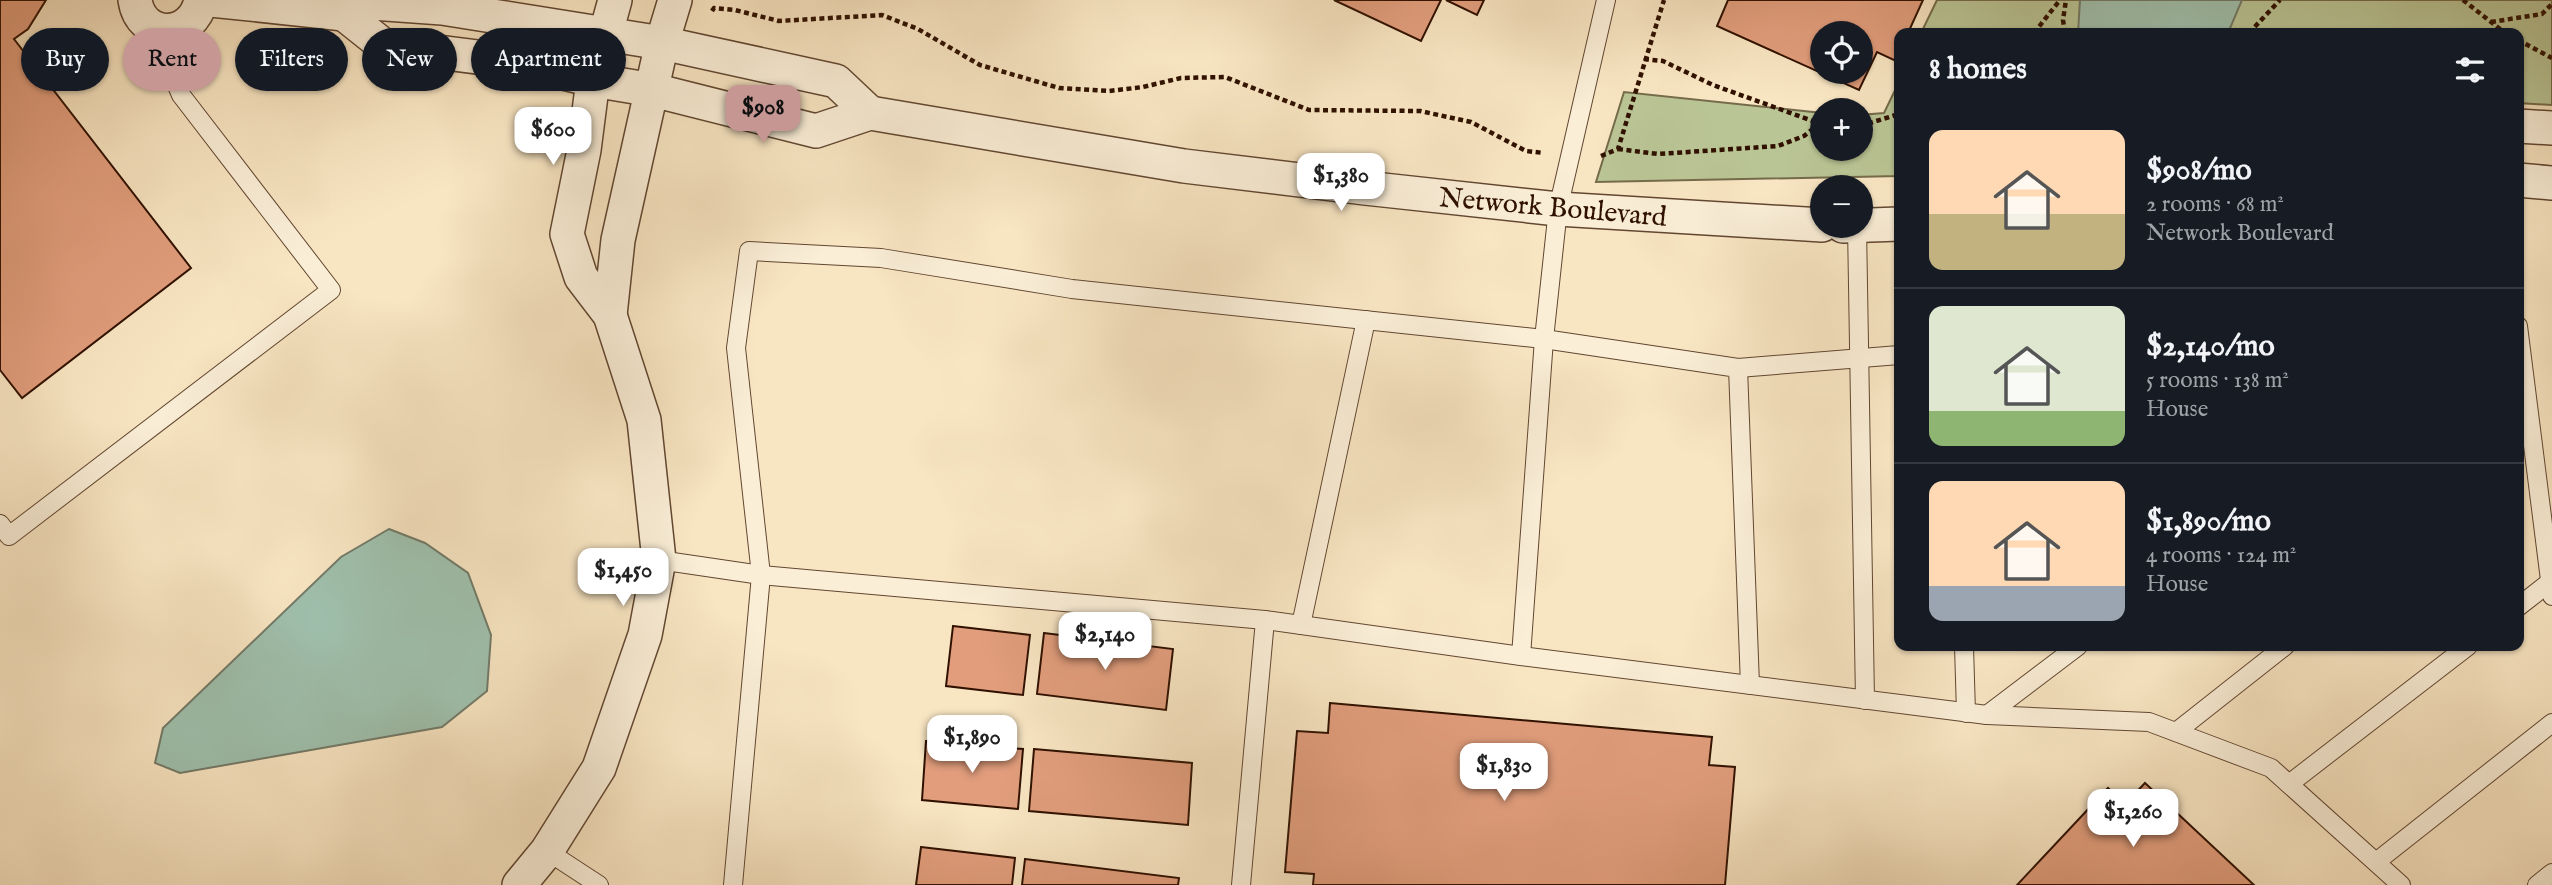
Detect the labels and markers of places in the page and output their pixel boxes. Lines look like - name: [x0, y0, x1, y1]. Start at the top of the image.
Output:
- pin: $908: [722, 86, 804, 145]
- pin: $600: [512, 108, 594, 167]
- pin: $1,380: [1284, 154, 1398, 213]
- pin: $1,450: [566, 548, 680, 608]
- pin: $2,140: [1048, 612, 1162, 672]
- pin: $1,890: [915, 716, 1029, 775]
- pin: $1,830: [1447, 744, 1561, 803]
- pin: $1,260: [2076, 790, 2190, 849]

